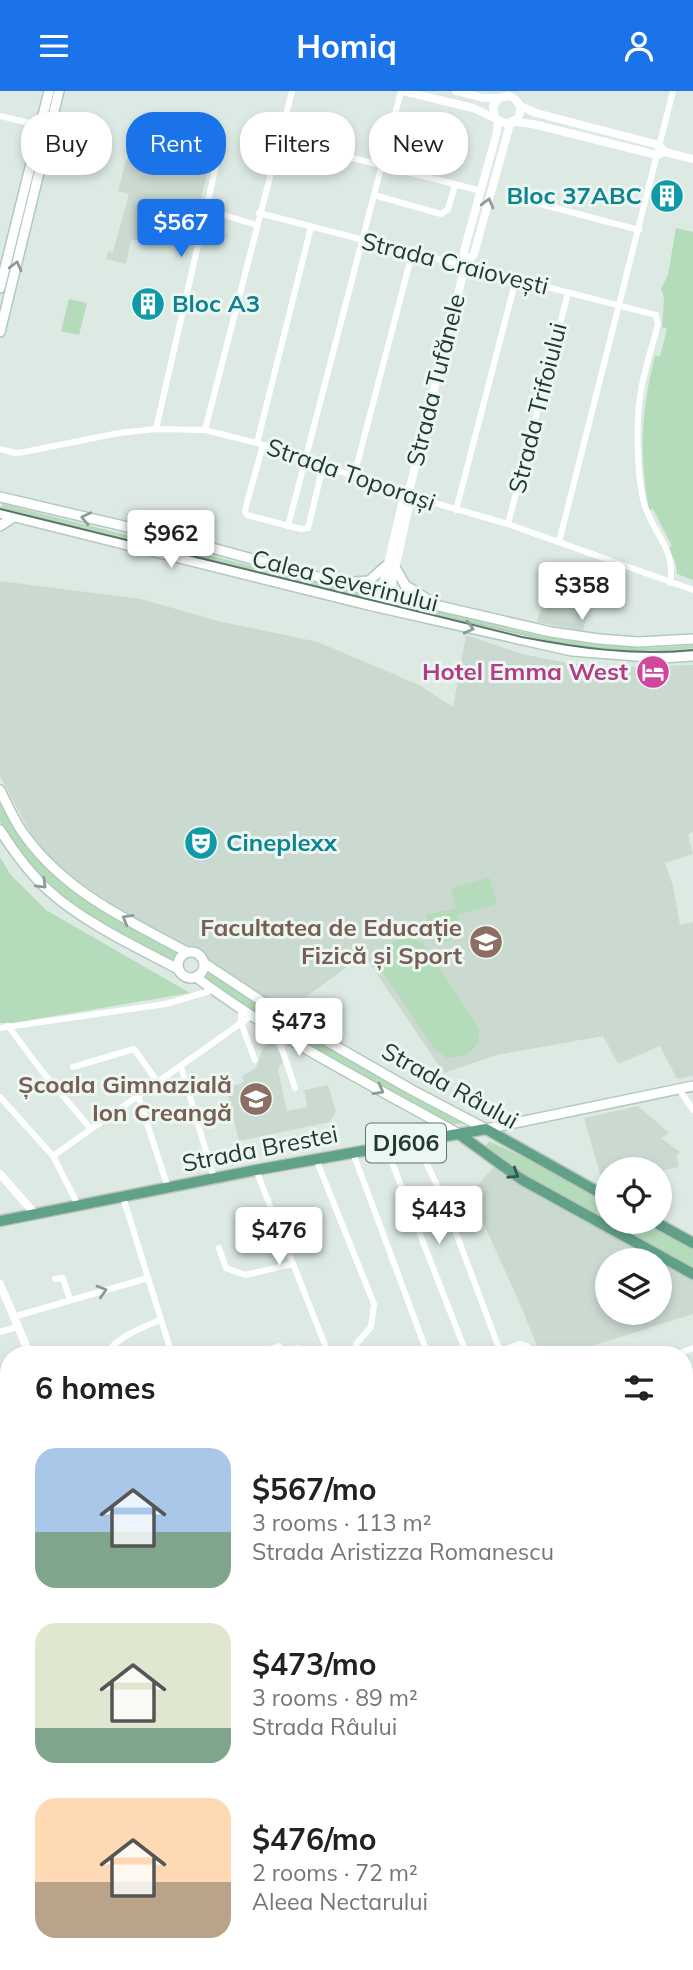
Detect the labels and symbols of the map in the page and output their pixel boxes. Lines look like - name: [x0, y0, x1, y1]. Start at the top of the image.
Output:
- building icon: Bloc 37ABC: [648, 177, 686, 215]
- place label: Bloc 37ABC: [506, 180, 642, 210]
- one-way arrow: [480, 197, 494, 209]
- pin: $567: [140, 199, 222, 259]
- street label: Strada Craiovești: [358, 225, 552, 302]
- one-way arrow: [8, 260, 22, 272]
- building icon: Bloc A3: [129, 285, 167, 323]
- place label: Bloc A3: [172, 288, 260, 318]
- street label: Strada Tufănele: [399, 291, 471, 469]
- street label: Strada Trifoiului: [501, 319, 573, 496]
- street label: Strada Toporași: [263, 431, 440, 518]
- one-way arrow: [80, 511, 92, 526]
- pin: $962: [130, 511, 212, 570]
- street label: Calea Severinului: [249, 542, 442, 618]
- pin: $358: [541, 563, 623, 622]
- one-way arrow: [463, 620, 475, 634]
- hotel icon: Hotel Emma West: [634, 653, 672, 691]
- place label: Hotel Emma West: [422, 656, 628, 686]
- theatre icon: Cineplexx: [182, 824, 220, 862]
- place label: Cineplexx: [226, 827, 338, 857]
- one-way arrow: [34, 875, 47, 888]
- place label: Facultatea de Educație Fizică și Sport: [200, 912, 462, 971]
- one-way arrow: [121, 915, 134, 928]
- school or university icon: Facultatea de Educație Fizică și Sport: [467, 923, 505, 961]
- pin: $473: [258, 999, 340, 1058]
- street label: Strada Râului: [377, 1035, 524, 1135]
- place label: Școala Gimnazială Ion Creangă: [18, 1069, 232, 1127]
- school or university icon: Școala Gimnazială Ion Creangă: [237, 1080, 275, 1118]
- one-way arrow: [371, 1081, 384, 1094]
- street label: Strada Brestei: [179, 1118, 340, 1178]
- road number: DJ606: [366, 1123, 446, 1163]
- one-way arrow: [506, 1166, 519, 1179]
- pin: $443: [398, 1187, 480, 1246]
- pin: $476: [238, 1207, 320, 1267]
- one-way arrow: [96, 1284, 108, 1299]

